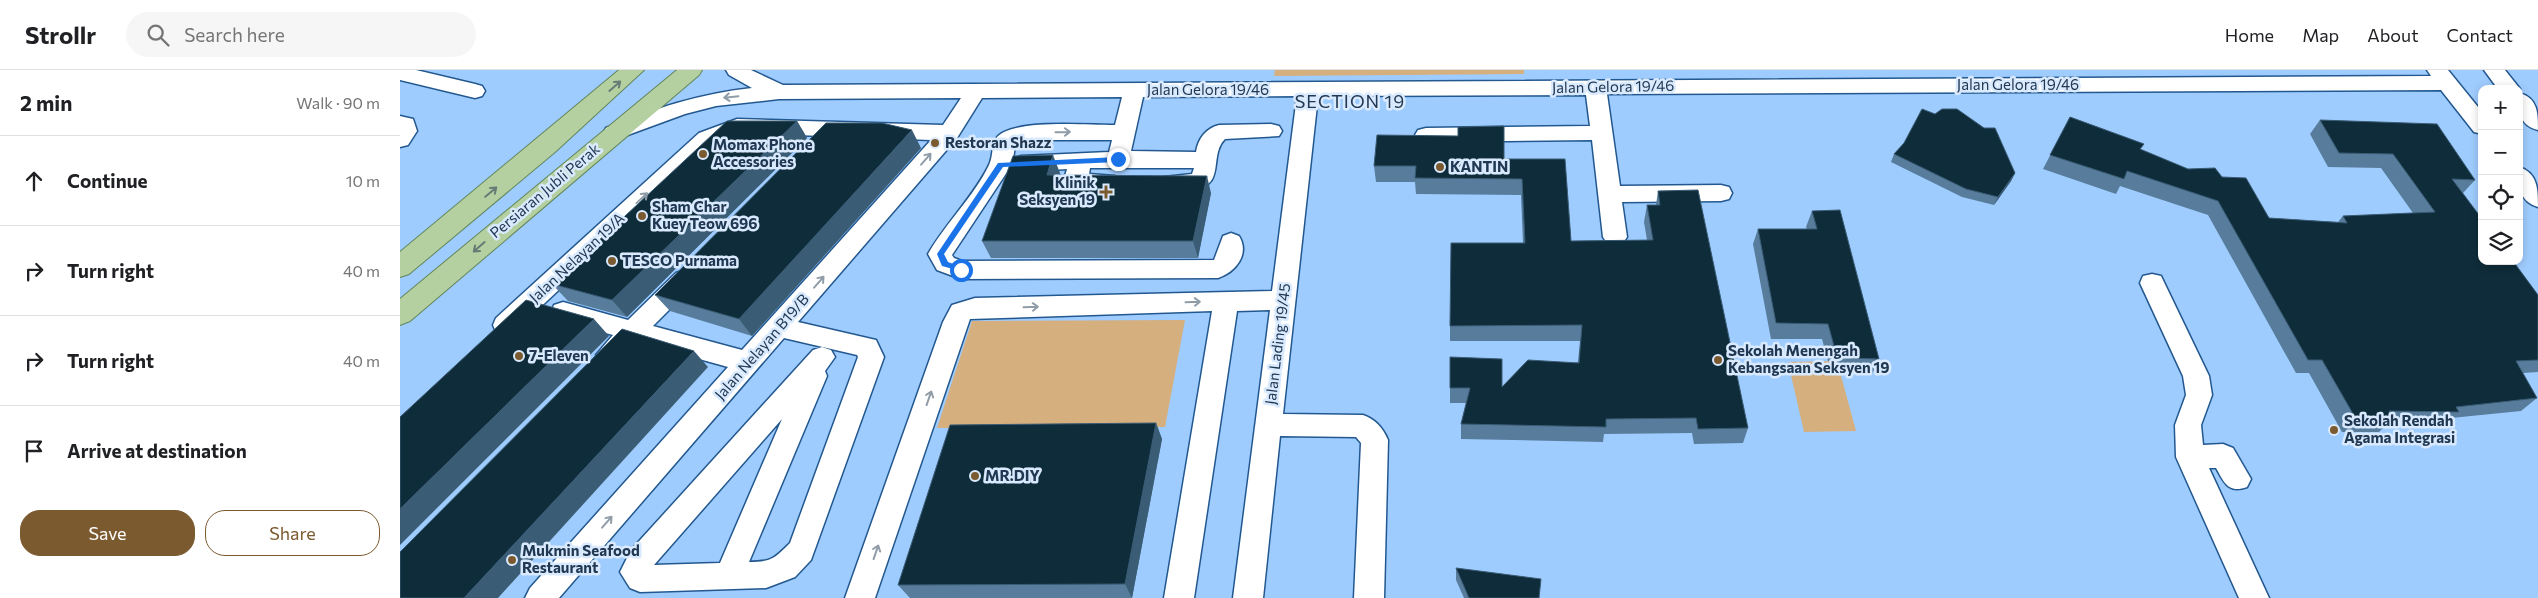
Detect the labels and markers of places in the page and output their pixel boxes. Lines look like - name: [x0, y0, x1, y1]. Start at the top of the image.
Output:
- place label: Restoran Shazz: [945, 133, 1052, 151]
- place label: Momax Phone Accessories: [713, 135, 813, 170]
- marker: Restoran Shazz: [929, 137, 941, 149]
- marker: Momax Phone Accessories: [697, 148, 709, 160]
- place label: KANTIN: [1450, 157, 1508, 175]
- marker: KANTIN: [1434, 161, 1446, 173]
- place label: Klinik Seksyen 19: [1019, 173, 1095, 208]
- marker: Klinik Seksyen 19: [1099, 185, 1113, 199]
- place label: Sham Char Kuey Teow 696: [652, 197, 758, 232]
- marker: Sham Char Kuey Teow 696: [636, 210, 648, 222]
- place label: TESCO Purnama: [622, 251, 737, 269]
- marker: TESCO Purnama: [606, 255, 618, 267]
- place label: Sekolah Menengah Kebangsaan Seksyen 19: [1728, 341, 1890, 376]
- place label: 7-Eleven: [529, 346, 589, 364]
- marker: 7-Eleven: [513, 350, 525, 362]
- marker: Sekolah Menengah Kebangsaan Seksyen 19: [1712, 354, 1724, 366]
- place label: Sekolah Rendah Agama Integrasi: [2344, 411, 2455, 446]
- marker: Sekolah Rendah Agama Integrasi: [2328, 424, 2340, 436]
- place label: MR.DIY: [985, 466, 1040, 484]
- marker: MR.DIY: [969, 470, 981, 482]
- place label: Mukmin Seafood Restaurant: [522, 541, 640, 576]
- marker: Mukmin Seafood Restaurant: [506, 554, 518, 566]

